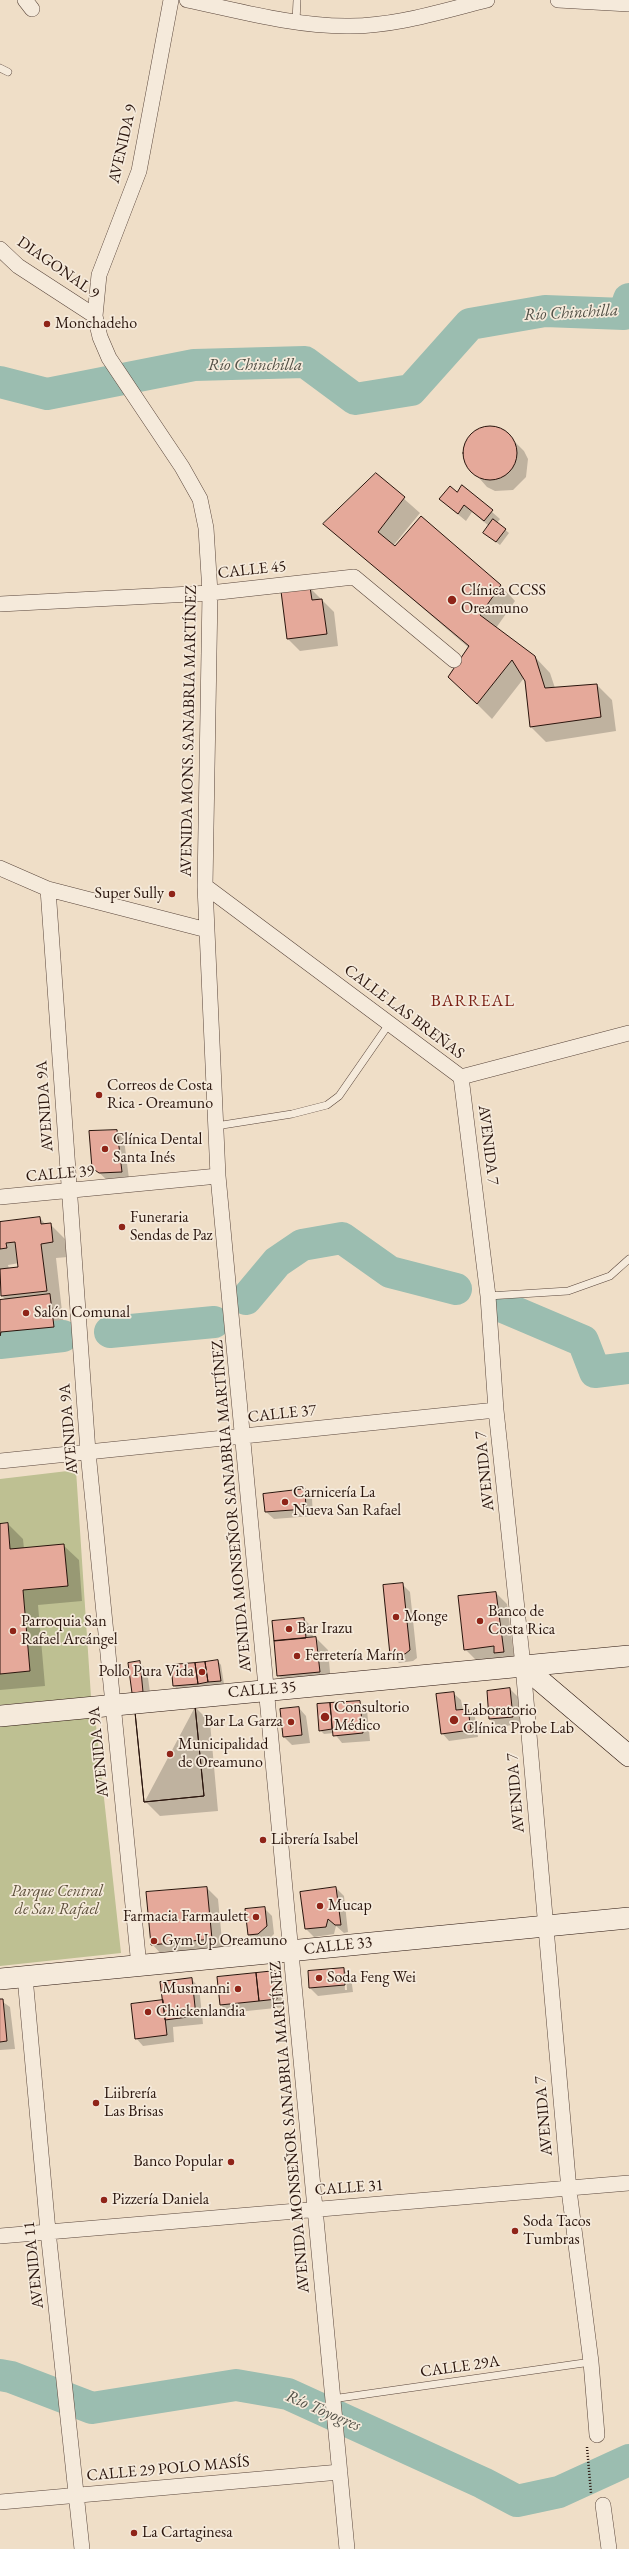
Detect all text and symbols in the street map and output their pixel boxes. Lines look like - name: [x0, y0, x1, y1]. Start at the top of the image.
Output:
- street label: AVENIDA 9: [105, 103, 141, 185]
- street label: DIAGONAL 9: [13, 233, 103, 303]
- water label: Río Chinchilla: [523, 300, 619, 326]
- place label: Monchadeho: [55, 314, 137, 334]
- marker: Monchadeho: [42, 319, 52, 329]
- water label: Río Chinchilla: [208, 355, 302, 375]
- street label: CALLE 45: [217, 557, 287, 583]
- place label: Clínica CCSS Oreamuno: [461, 581, 546, 619]
- street label: AVENIDA MONS. SANABRIA MARTÍNEZ: [177, 585, 201, 877]
- marker: Clínica CCSS Oreamuno: [446, 594, 458, 606]
- place label: Super Sully: [94, 884, 164, 904]
- marker: Super Sully: [167, 889, 177, 899]
- street label: CALLE LAS BREÑAS: [340, 961, 468, 1063]
- district label: BARREAL: [431, 991, 515, 1011]
- street label: AVENIDA 9A: [32, 1060, 58, 1152]
- place label: Correos de Costa Rica - Oreamuno: [107, 1076, 213, 1114]
- marker: Correos de Costa Rica - Oreamuno: [94, 1090, 104, 1100]
- street label: AVENIDA 7: [474, 1104, 502, 1186]
- place label: Clínica Dental Santa Inés: [113, 1130, 202, 1168]
- marker: Clínica Dental Santa Inés: [100, 1144, 110, 1154]
- street label: CALLE 39: [25, 1161, 95, 1187]
- place label: Funeraria Sendas de Paz: [130, 1208, 213, 1246]
- marker: Funeraria Sendas de Paz: [117, 1222, 127, 1232]
- place label: Salón Comunal: [34, 1303, 130, 1323]
- marker: Salón Comunal: [21, 1308, 31, 1318]
- street label: AVENIDA MONSEÑOR SANABRIA MARTÍNEZ: [208, 1339, 256, 1673]
- street label: AVENIDA 9A: [55, 1383, 83, 1475]
- street label: CALLE 37: [247, 1401, 317, 1427]
- street label: AVENIDA 7: [471, 1430, 499, 1512]
- place label: Carnicería La Nueva San Rafael: [293, 1483, 401, 1521]
- marker: Carnicería La Nueva San Rafael: [280, 1497, 290, 1507]
- place label: Banco de Costa Rica: [488, 1602, 555, 1640]
- place label: Monge: [404, 1607, 448, 1627]
- place label: Parroquia San Rafael Arcángel: [21, 1612, 118, 1650]
- marker: Monge: [391, 1612, 401, 1622]
- marker: Banco de Costa Rica: [475, 1616, 485, 1626]
- place label: Bar Irazu: [297, 1619, 353, 1639]
- marker: Bar Irazu: [284, 1624, 294, 1634]
- marker: Parroquia San Rafael Arcángel: [8, 1626, 18, 1636]
- place label: Ferretería Marín: [305, 1646, 404, 1666]
- marker: Ferretería Marín: [292, 1651, 302, 1661]
- place label: Pollo Pura Vida: [98, 1662, 194, 1682]
- marker: Pollo Pura Vida: [197, 1667, 207, 1677]
- street label: CALLE 35: [227, 1677, 297, 1703]
- place label: Consultorio Médico: [334, 1698, 409, 1736]
- place label: Laboratorio Clínica Probe Lab: [463, 1701, 574, 1739]
- street label: AVENIDA 9A: [85, 1706, 113, 1798]
- marker: Consultorio Médico: [319, 1711, 331, 1723]
- place label: Bar La Garza: [204, 1712, 283, 1732]
- marker: Laboratorio Clínica Probe Lab: [448, 1714, 460, 1726]
- marker: Bar La Garza: [286, 1717, 296, 1727]
- place label: Municipalidad de Oreamuno: [178, 1735, 268, 1773]
- marker: Municipalidad de Oreamuno: [165, 1749, 175, 1759]
- street label: AVENIDA 7: [503, 1752, 529, 1834]
- place label: Librería Isabel: [271, 1830, 358, 1850]
- marker: Librería Isabel: [258, 1835, 268, 1845]
- park label: Parque Central de San Rafael: [11, 1882, 103, 1920]
- place label: Mucap: [328, 1896, 372, 1916]
- marker: Mucap: [315, 1901, 325, 1911]
- place label: Farmacia Farmaulett: [123, 1907, 248, 1927]
- marker: Farmacia Farmaulett: [251, 1912, 261, 1922]
- place label: Gym Up Oreamuno: [162, 1931, 287, 1951]
- street label: CALLE 33: [303, 1933, 373, 1959]
- marker: Gym Up Oreamuno: [149, 1936, 159, 1946]
- street label: AVENIDA MONSEÑOR SANABRIA MARTÍNEZ: [266, 1960, 314, 2294]
- place label: Soda Feng Wei: [327, 1968, 416, 1988]
- marker: Soda Feng Wei: [314, 1973, 324, 1983]
- place label: Musmanni: [162, 1979, 230, 1999]
- marker: Musmanni: [233, 1984, 243, 1994]
- place label: Chickenlandia: [156, 2002, 245, 2022]
- marker: Chickenlandia: [143, 2007, 153, 2017]
- street label: AVENIDA 7: [531, 2075, 557, 2157]
- place label: Liibrería Las Brisas: [104, 2084, 163, 2122]
- marker: Liibrería Las Brisas: [91, 2098, 101, 2108]
- place label: Banco Popular: [133, 2152, 223, 2172]
- marker: Banco Popular: [226, 2157, 236, 2167]
- street label: CALLE 31: [314, 2176, 384, 2200]
- place label: Pizzería Daniela: [112, 2190, 209, 2210]
- marker: Pizzería Daniela: [99, 2195, 109, 2205]
- place label: Soda Tacos Tumbras: [523, 2212, 591, 2250]
- street label: AVENIDA 11: [20, 2220, 48, 2310]
- marker: Soda Tacos Tumbras: [510, 2226, 520, 2236]
- street label: CALLE 29A: [419, 2352, 501, 2382]
- water label: Río Toyogres: [282, 2386, 364, 2436]
- street label: CALLE 29 POLO MASÍS: [86, 2452, 250, 2486]
- place label: La Cartaginesa: [142, 2523, 233, 2543]
- marker: La Cartaginesa: [129, 2528, 139, 2538]

